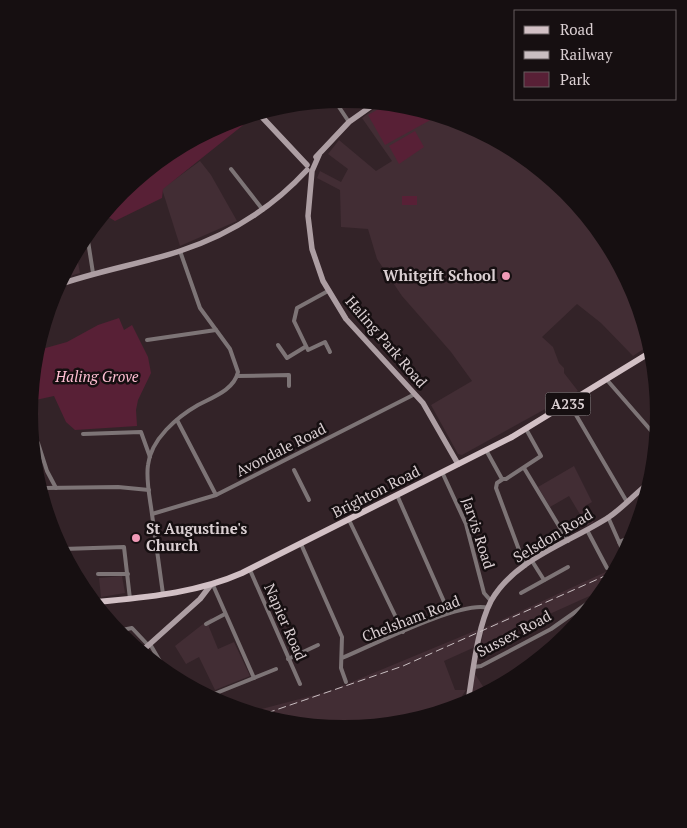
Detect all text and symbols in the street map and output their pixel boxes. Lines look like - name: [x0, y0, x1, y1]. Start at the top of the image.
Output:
- legend: [514, 10, 677, 100]
- text: Road: [560, 19, 593, 39]
- text: Railway: [560, 44, 613, 64]
- text: Park: [560, 69, 590, 89]
- place label: Whitgift School: [383, 265, 496, 285]
- marker: Whitgift School: [500, 270, 512, 282]
- street label: Haling Park Road: [341, 291, 432, 391]
- park label: Haling Grove: [54, 366, 139, 386]
- road number: A235: [546, 392, 590, 416]
- street label: Avondale Road: [232, 418, 329, 480]
- street label: Brighton Road: [328, 460, 423, 522]
- street label: Jarvis Road: [458, 494, 500, 571]
- street label: Selsdon Road: [509, 504, 596, 567]
- place label: St Augustine's Church: [146, 518, 248, 555]
- marker: St Augustine's Church: [130, 532, 142, 544]
- street label: Napier Road: [260, 580, 312, 663]
- street label: Chelsham Road: [359, 590, 463, 646]
- street label: Sussex Road: [473, 605, 554, 661]

